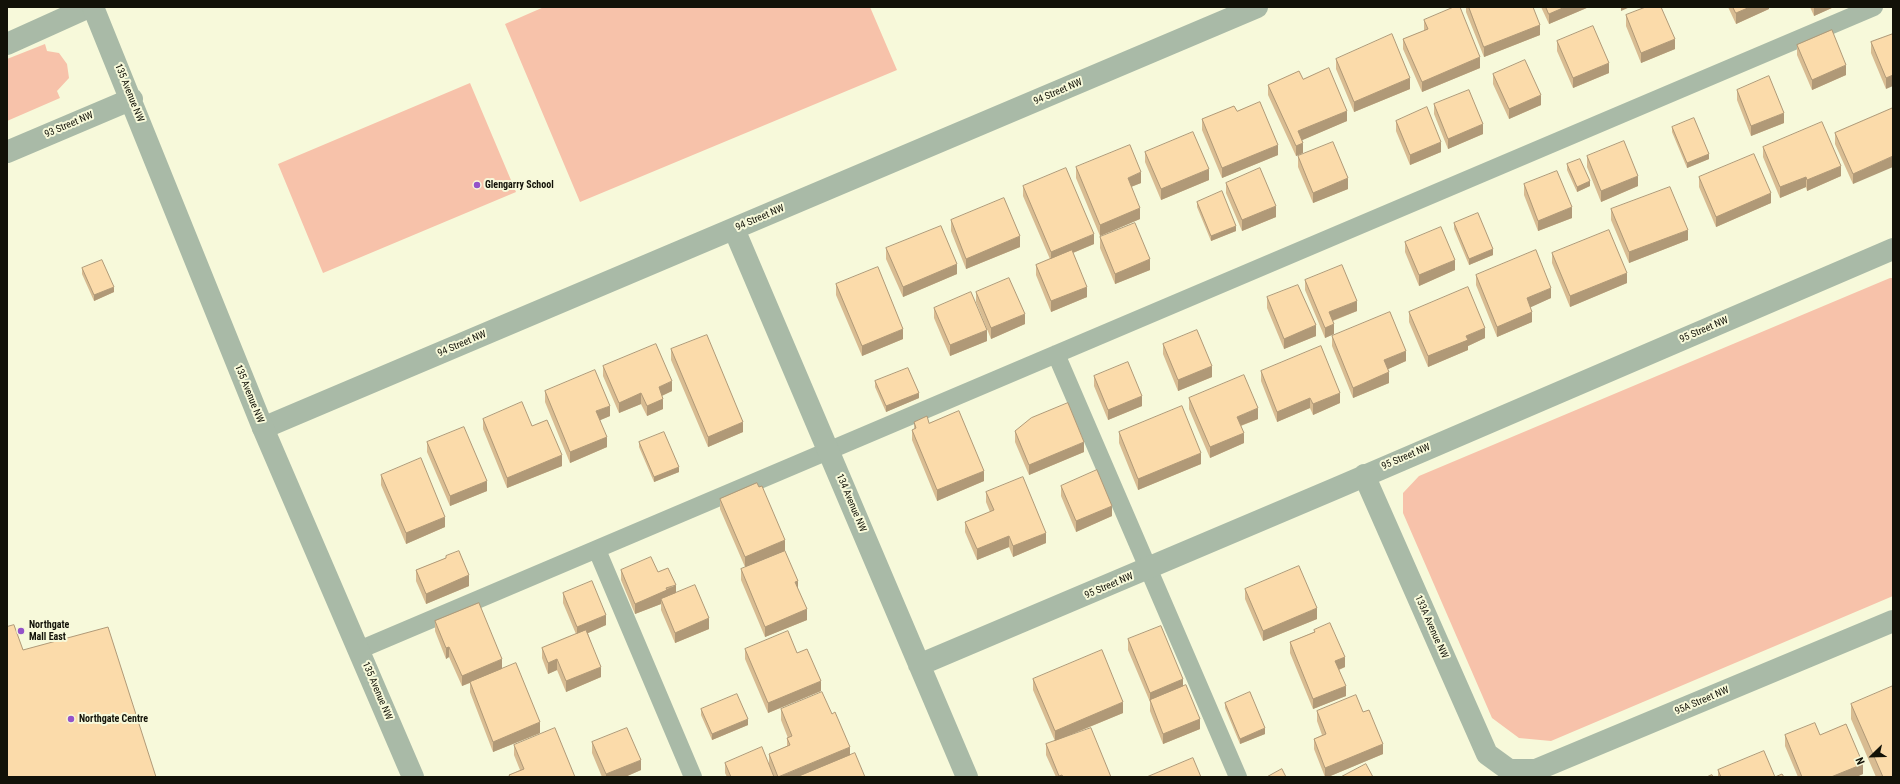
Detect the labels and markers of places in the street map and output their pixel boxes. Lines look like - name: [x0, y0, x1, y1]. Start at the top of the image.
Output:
- place label: Glengarry School: [485, 179, 554, 191]
- marker: Glengarry School: [472, 180, 482, 190]
- place label: Northgate Mall East: [29, 619, 69, 642]
- marker: Northgate Mall East: [16, 626, 26, 636]
- place label: Northgate Centre: [79, 713, 148, 725]
- marker: Northgate Centre: [66, 714, 76, 724]

